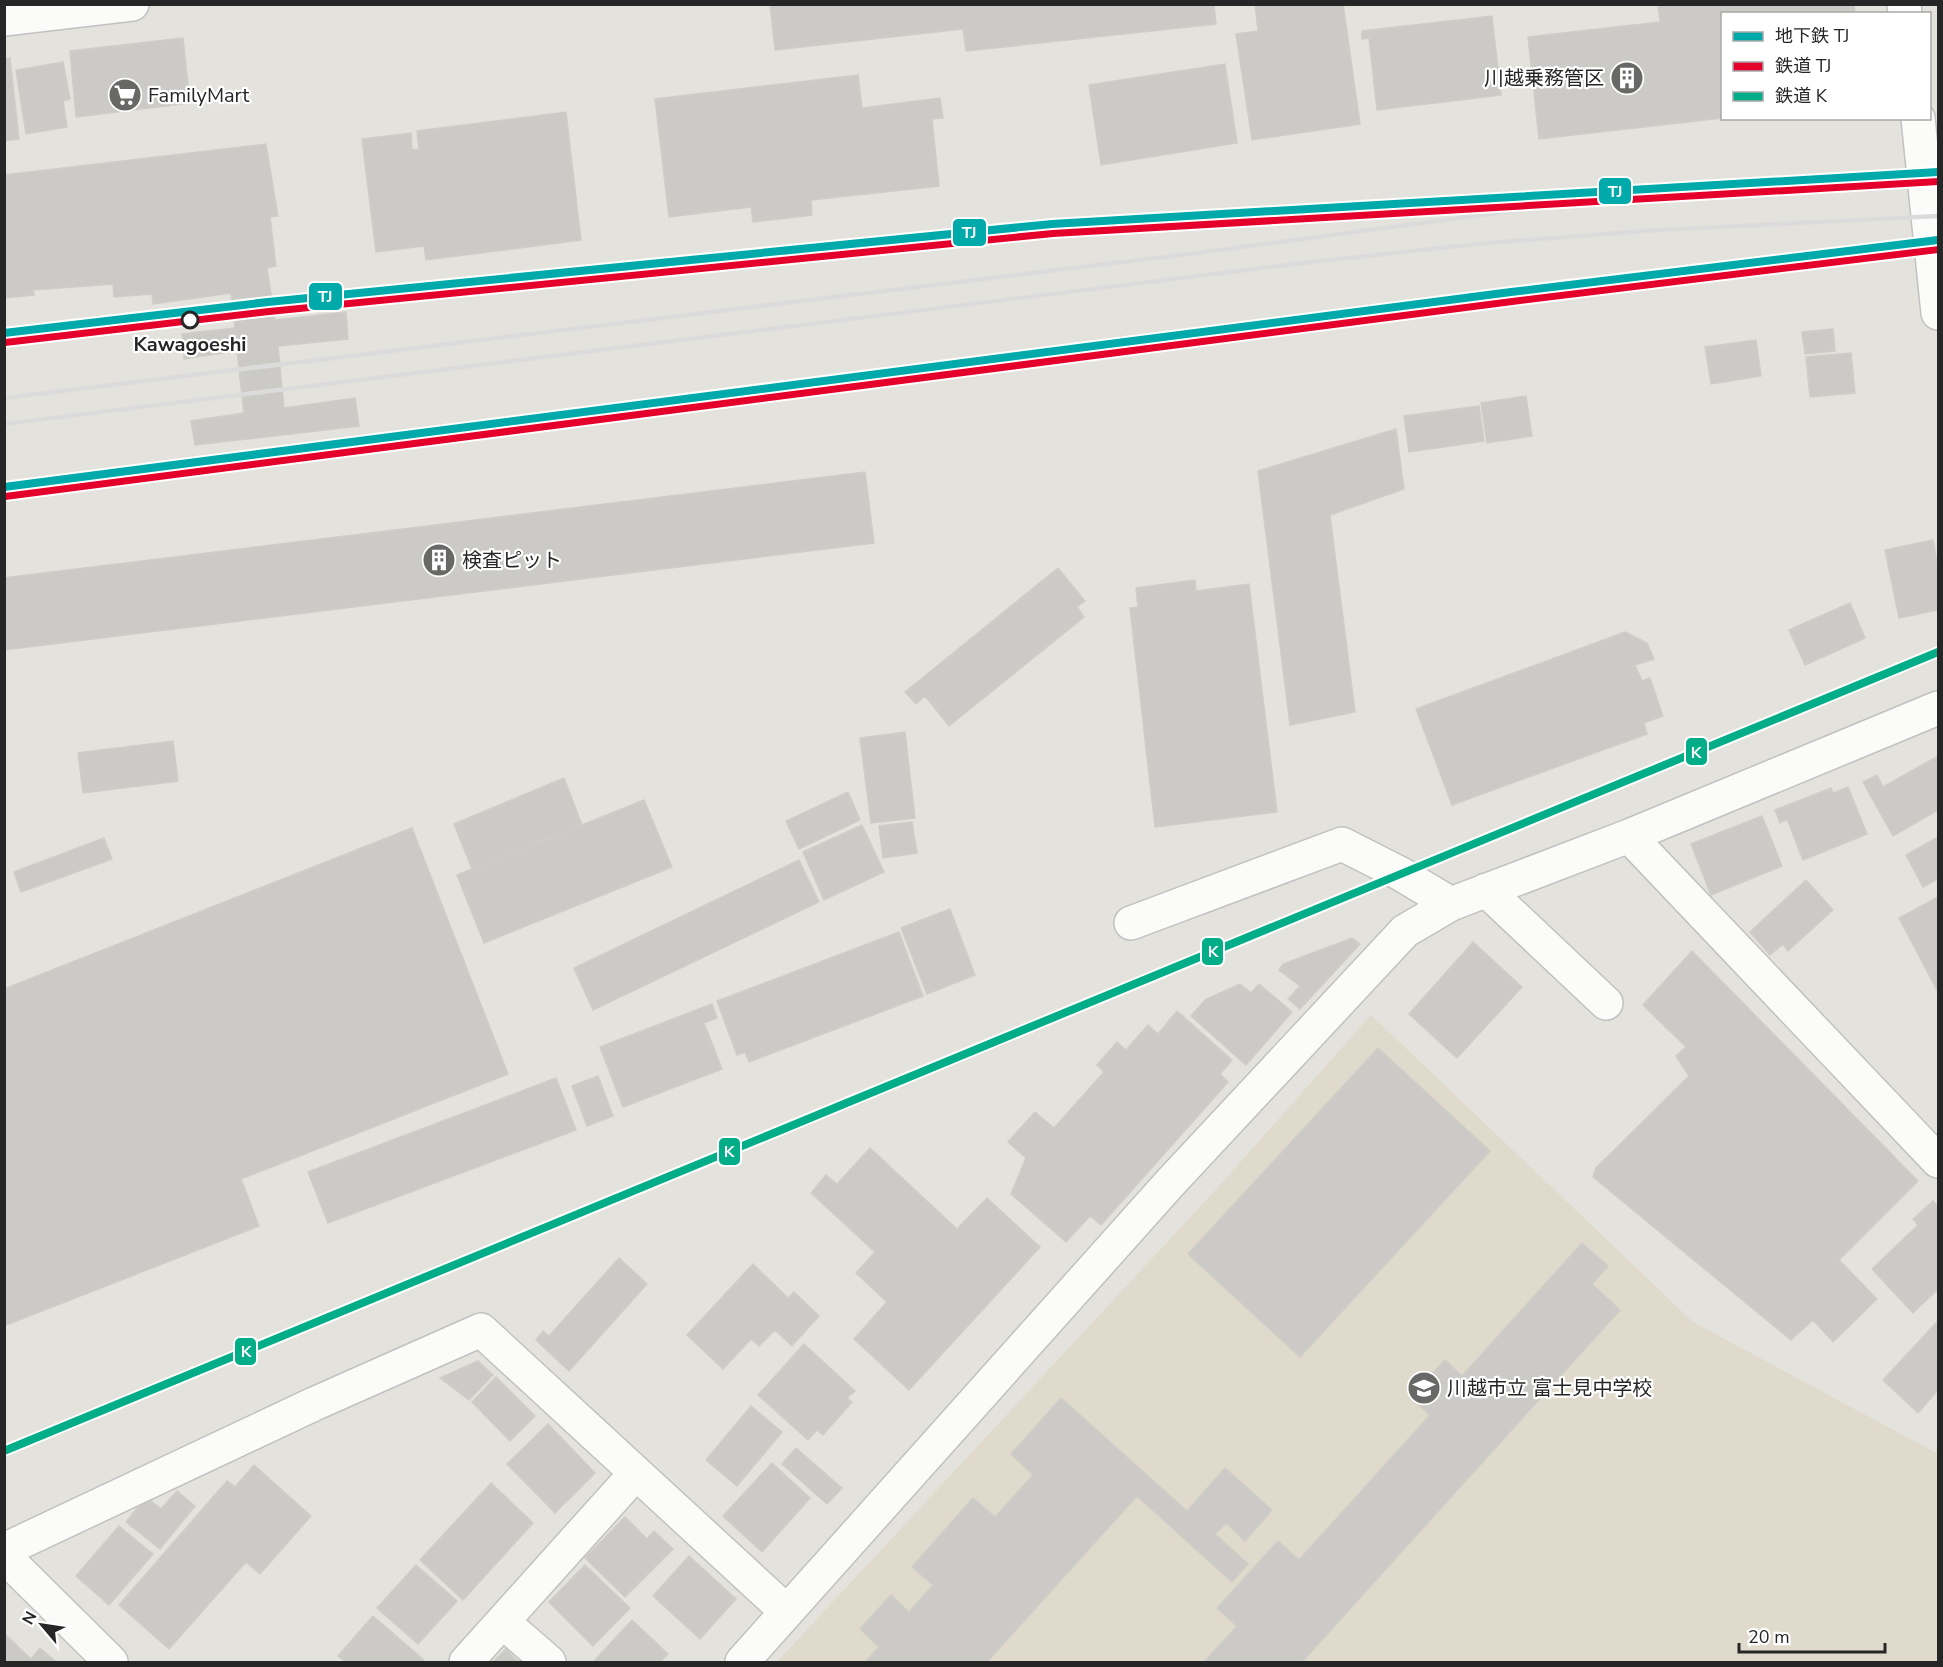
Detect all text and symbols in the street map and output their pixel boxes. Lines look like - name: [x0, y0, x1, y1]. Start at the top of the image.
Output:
- legend: [1721, 12, 1931, 120]
- text: 地下鉄 TJ: [1775, 24, 1849, 48]
- text: 鉄道 TJ: [1775, 54, 1831, 78]
- building icon: 川越乗務管区: [1609, 60, 1645, 96]
- place label: 川越乗務管区: [1484, 65, 1604, 92]
- supermarket icon: FamilyMart: [107, 77, 143, 113]
- place label: FamilyMart: [148, 82, 250, 109]
- text: 鉄道 K: [1775, 84, 1828, 108]
- line badge: TJ: [1598, 177, 1632, 205]
- text: TJ: [1608, 181, 1622, 203]
- line badge: TJ: [952, 218, 987, 247]
- text: TJ: [962, 222, 976, 244]
- line badge: TJ: [308, 282, 343, 311]
- text: TJ: [318, 286, 332, 308]
- marker: Kawagoeshi: [181, 311, 199, 329]
- place label: Kawagoeshi: [134, 331, 246, 358]
- building icon: 検査ピット: [421, 542, 457, 578]
- place label: 検査ピット: [462, 547, 562, 574]
- line badge: K: [1685, 737, 1708, 766]
- text: K: [1691, 742, 1703, 764]
- line badge: K: [1201, 937, 1224, 966]
- text: K: [1208, 941, 1220, 963]
- line badge: K: [718, 1137, 741, 1166]
- text: K: [724, 1141, 736, 1163]
- line badge: K: [234, 1337, 257, 1366]
- text: K: [241, 1341, 253, 1363]
- school or university icon: 川越市立 富士見中学校: [1406, 1370, 1442, 1406]
- place label: 川越市立 富士見中学校: [1447, 1375, 1652, 1402]
- north arrow: [12, 1595, 72, 1655]
- text: N: [17, 1608, 42, 1629]
- scale bar: [1739, 1616, 1884, 1654]
- text: 20 m: [1748, 1625, 1790, 1649]

